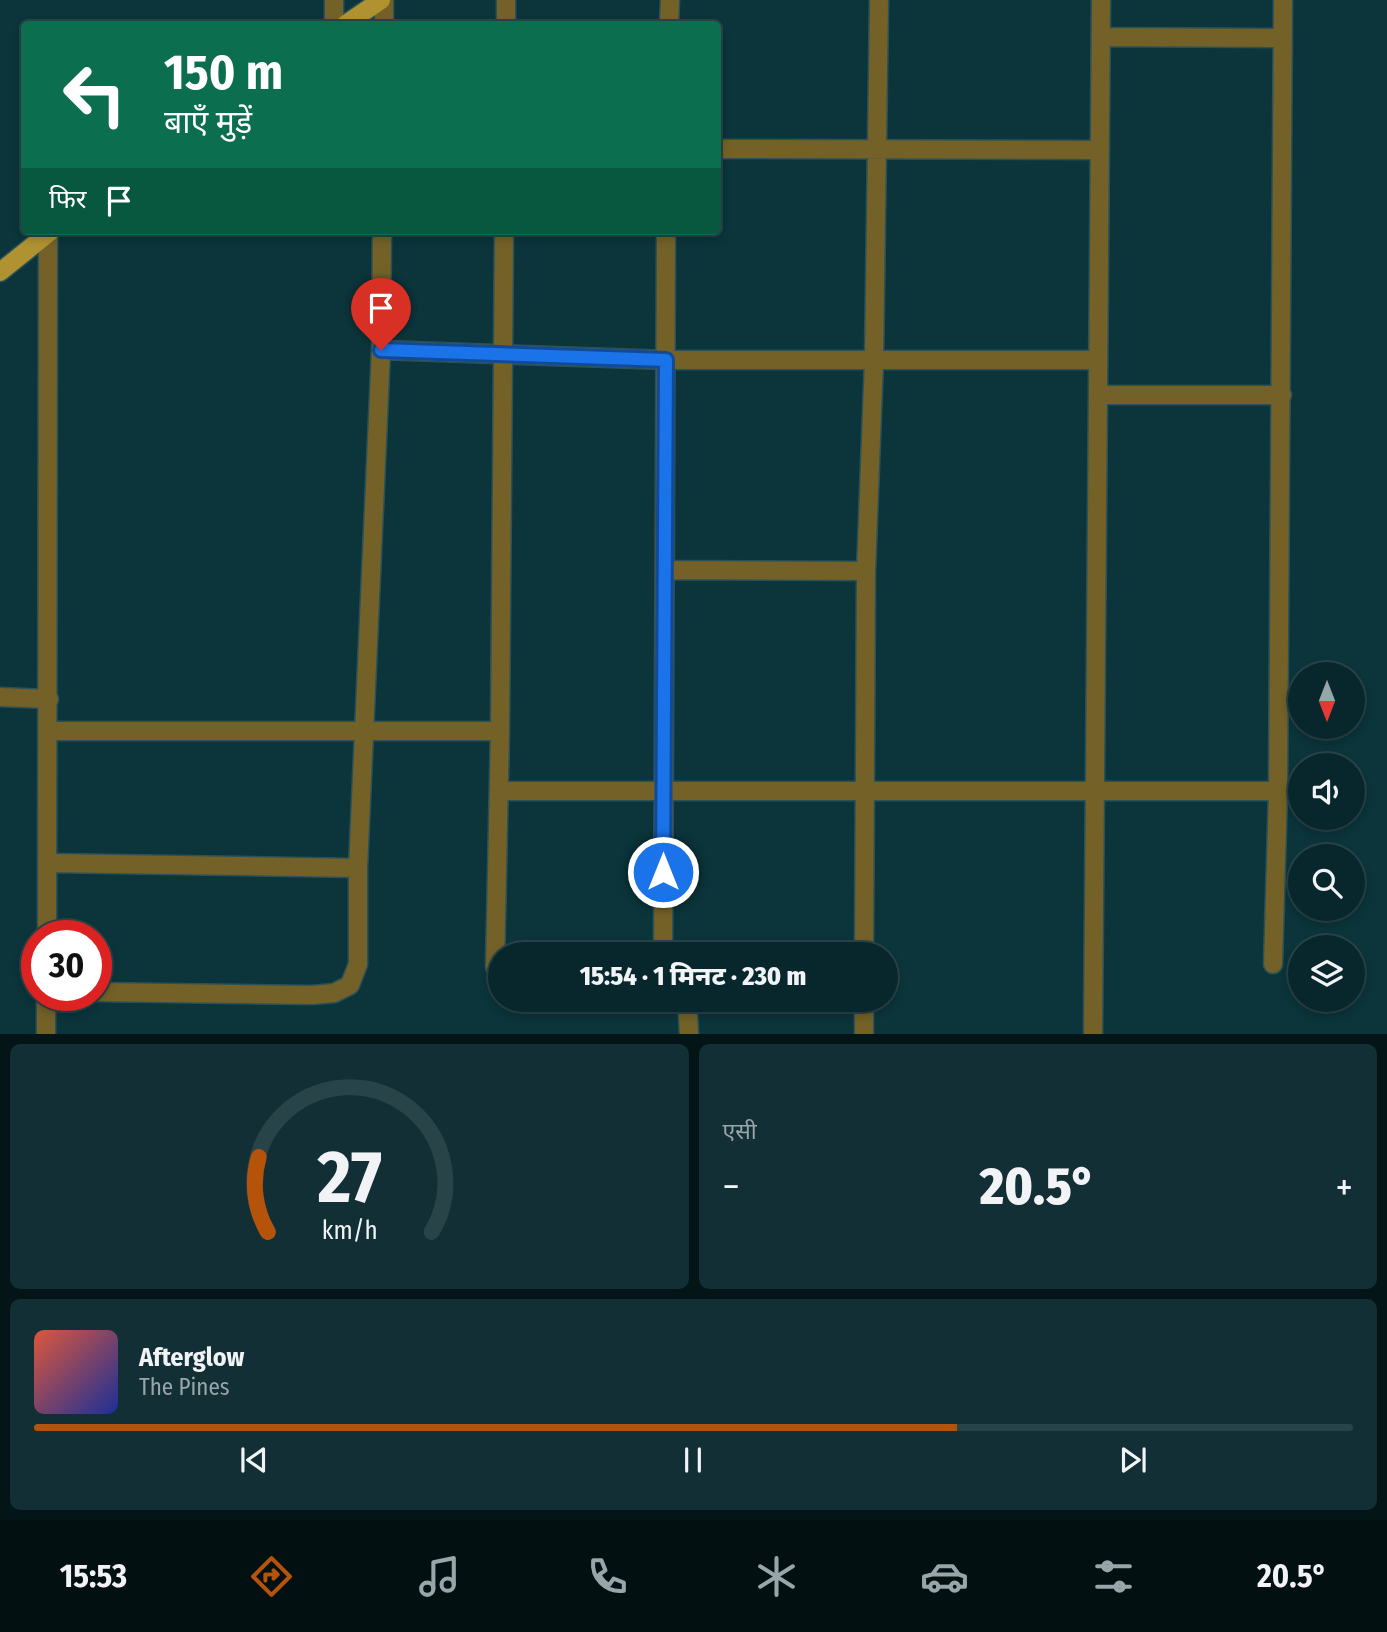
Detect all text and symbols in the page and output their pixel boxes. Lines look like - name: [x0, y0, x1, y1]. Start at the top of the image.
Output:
- text: 150 m: [164, 43, 283, 102]
- icon: left: [49, 49, 140, 140]
- text: बाएँ मुड़ें: [164, 103, 252, 141]
- icon: arrive: [100, 182, 138, 220]
- text: फिर: [49, 184, 86, 215]
- pin: [351, 278, 411, 350]
- icon: arrive: [362, 289, 400, 327]
- north arrow: [1288, 662, 1365, 738]
- map controls: [1288, 662, 1365, 1012]
- button: sound: [1288, 753, 1365, 830]
- position arrow: [626, 835, 700, 909]
- button: search: [1288, 844, 1365, 921]
- speed limit sign: 30: [21, 920, 112, 1011]
- button: layers: [1288, 935, 1365, 1012]
- text: 15:54 · 1 मिनट · 230 m: [580, 961, 806, 992]
- text: एसी: [723, 1117, 757, 1145]
- text: 27: [316, 1135, 381, 1222]
- text: 20.5°: [980, 1155, 1095, 1218]
- text: −: [723, 1164, 740, 1210]
- text: +: [1336, 1164, 1353, 1210]
- text: km/h: [321, 1216, 377, 1246]
- text: Afterglow: [139, 1342, 244, 1373]
- text: The Pines: [139, 1373, 230, 1401]
- icon: previous: [235, 1441, 273, 1479]
- icon: pause: [674, 1441, 712, 1479]
- icon: next: [1114, 1441, 1152, 1479]
- icon: directions: [247, 1552, 296, 1601]
- icon: music: [415, 1552, 464, 1601]
- icon: phone: [583, 1552, 632, 1601]
- icon: climate: [752, 1552, 801, 1601]
- icon: car: [920, 1552, 969, 1601]
- icon: filters: [1089, 1552, 1138, 1601]
- text: 15:53: [60, 1557, 127, 1595]
- text: 20.5°: [1257, 1557, 1327, 1595]

